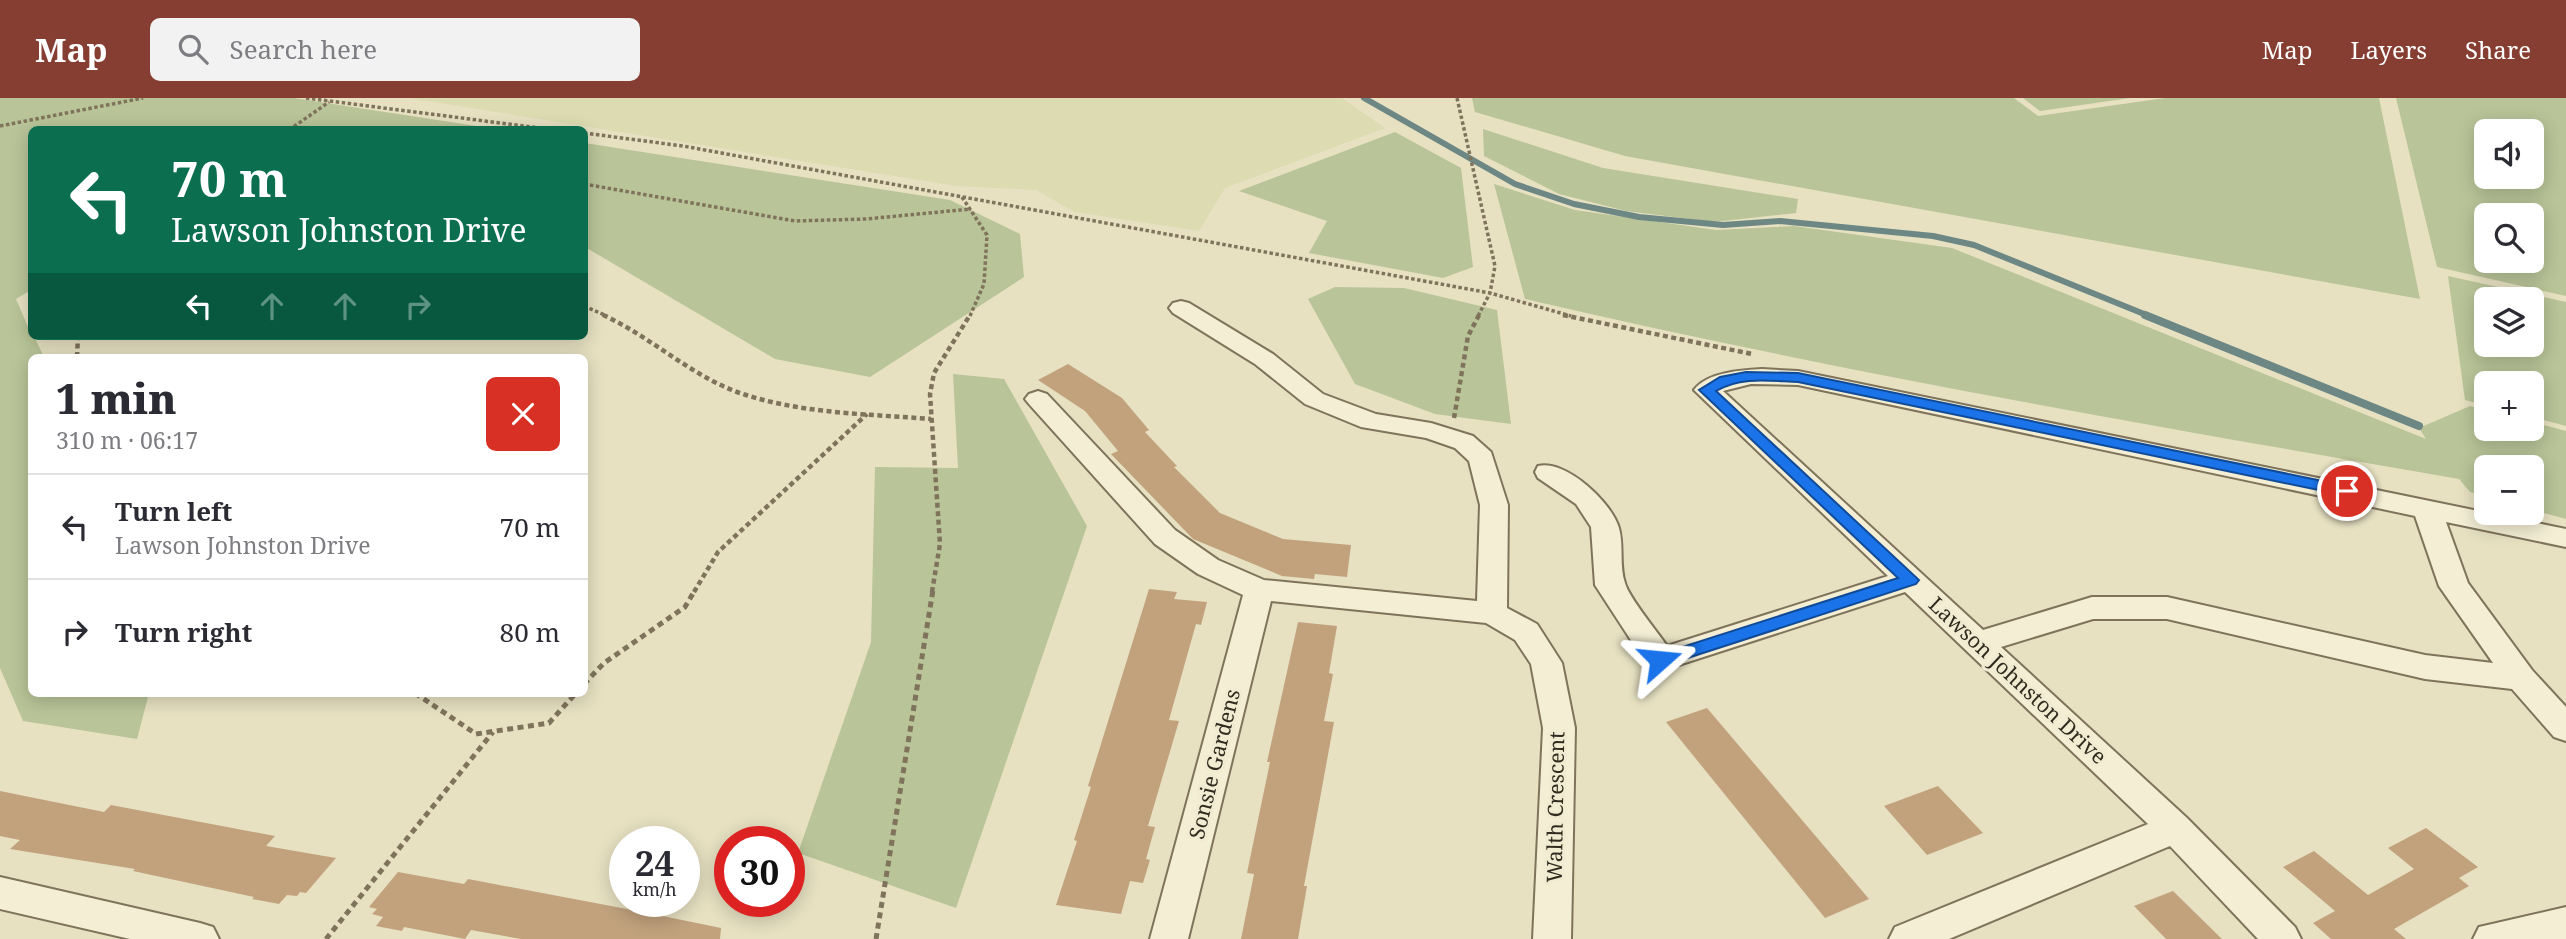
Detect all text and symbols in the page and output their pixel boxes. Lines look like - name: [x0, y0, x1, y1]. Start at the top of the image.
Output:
- search box: [150, 18, 640, 81]
- text: Map: [35, 27, 108, 72]
- icon: search: [174, 30, 212, 68]
- text: Search here: [230, 31, 377, 67]
- text: Map: [2262, 33, 2313, 66]
- text: Layers: [2351, 33, 2427, 66]
- text: Share: [2465, 33, 2531, 66]
- map controls: [2474, 119, 2544, 525]
- button: sound: [2474, 119, 2544, 189]
- text: 70 m: [171, 145, 287, 211]
- icon: left: [56, 154, 147, 245]
- button: search: [2474, 203, 2544, 273]
- text: Lawson Johnston Drive: [171, 208, 527, 251]
- icon: left: [180, 287, 218, 325]
- icon: ahead: [253, 287, 291, 325]
- icon: ahead: [326, 287, 364, 325]
- icon: right: [399, 287, 437, 325]
- button: layers: [2474, 287, 2544, 357]
- text: 1 min: [56, 369, 177, 426]
- button: +: [2474, 371, 2544, 441]
- button: close: [486, 377, 560, 451]
- text: 310 m · 06:17: [56, 424, 198, 456]
- button: −: [2474, 455, 2544, 525]
- pin: [2317, 461, 2377, 521]
- icon: arrive: [2328, 472, 2366, 510]
- text: Turn left: [115, 493, 232, 529]
- icon: left: [56, 508, 94, 546]
- text: 70 m: [500, 509, 560, 545]
- text: Lawson Johnston Drive: [115, 529, 371, 561]
- street label: Lawson Johnston Drive: [1923, 590, 2113, 770]
- icon: right: [56, 613, 94, 651]
- text: Turn right: [115, 614, 252, 650]
- text: 80 m: [500, 614, 560, 650]
- position arrow: [1623, 623, 1697, 697]
- street label: Sonsie Gardens: [1182, 686, 1246, 842]
- street label: Walth Crescent: [1540, 731, 1570, 883]
- speed limit sign: 30: [714, 826, 805, 917]
- text: 24: [635, 839, 674, 886]
- text: km/h: [632, 877, 677, 901]

